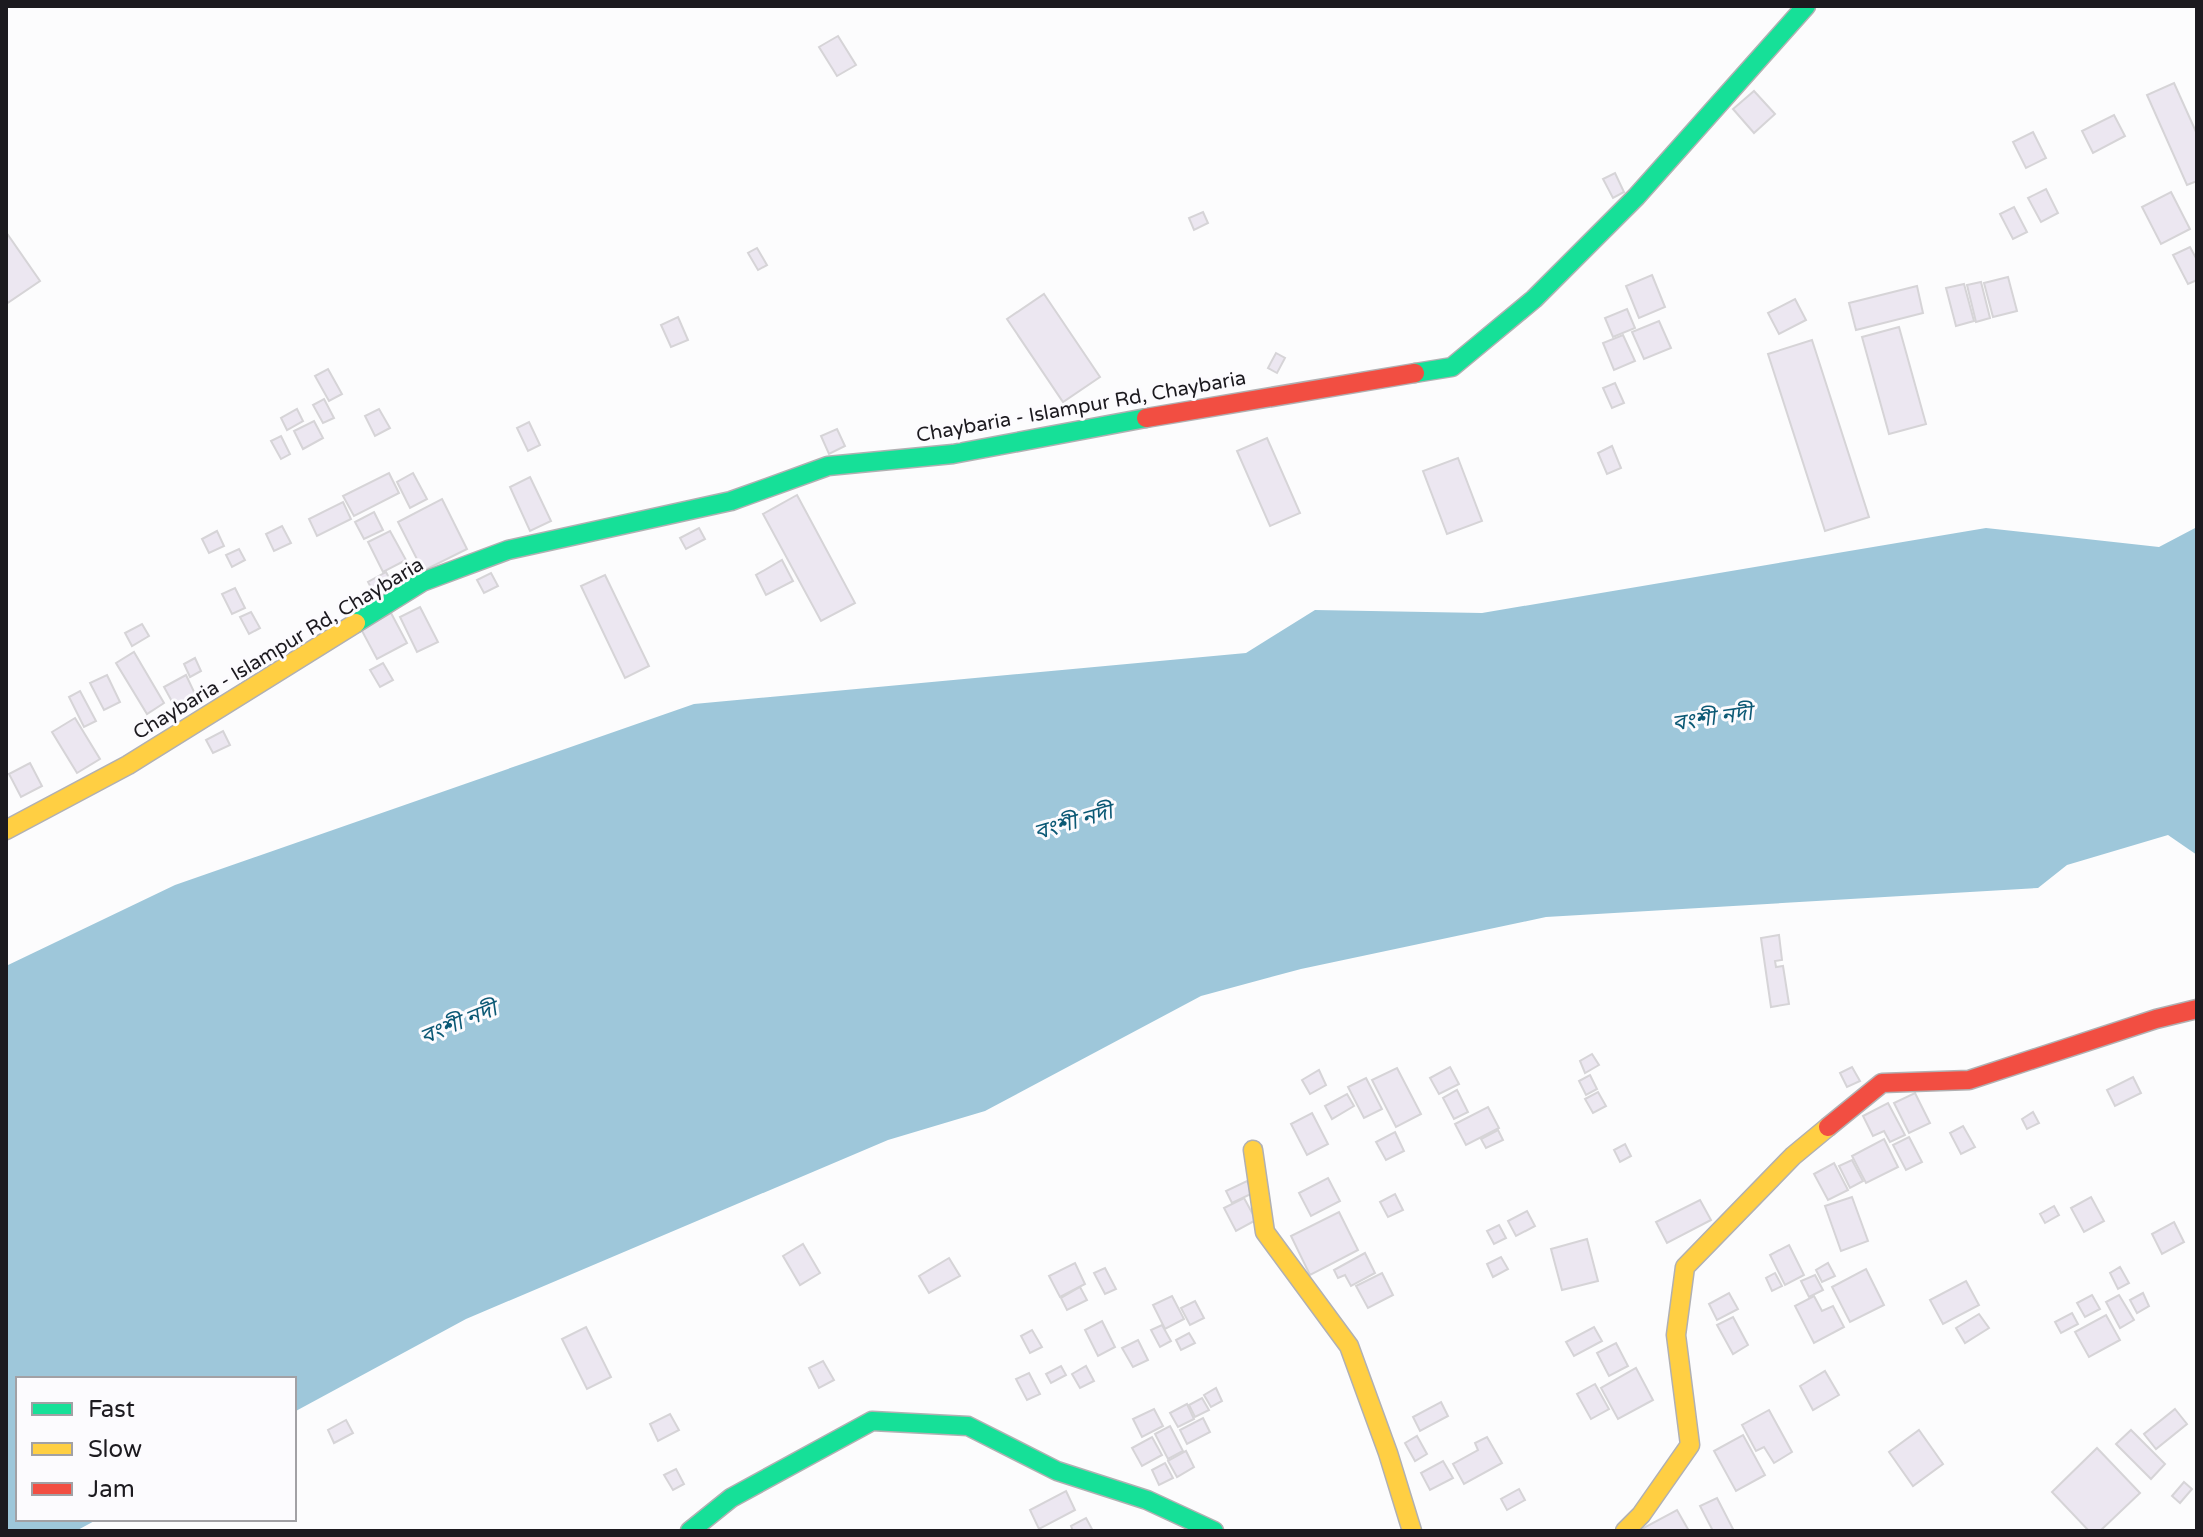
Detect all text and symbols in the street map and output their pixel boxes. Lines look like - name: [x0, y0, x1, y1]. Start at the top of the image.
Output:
- street label: Chaybaria - Islampur Rd, Chaybaria: [914, 366, 1248, 448]
- street label: Chaybaria - Islampur Rd, Chaybaria: [129, 552, 428, 745]
- water label: বংশী নদী: [1670, 699, 1758, 736]
- water label: বংশী নদী: [1031, 797, 1120, 846]
- water label: বংশী নদী: [416, 994, 504, 1050]
- legend: [16, 1377, 296, 1521]
- text: Fast: [88, 1395, 135, 1424]
- text: Slow: [88, 1435, 142, 1464]
- text: Jam: [88, 1475, 135, 1504]

